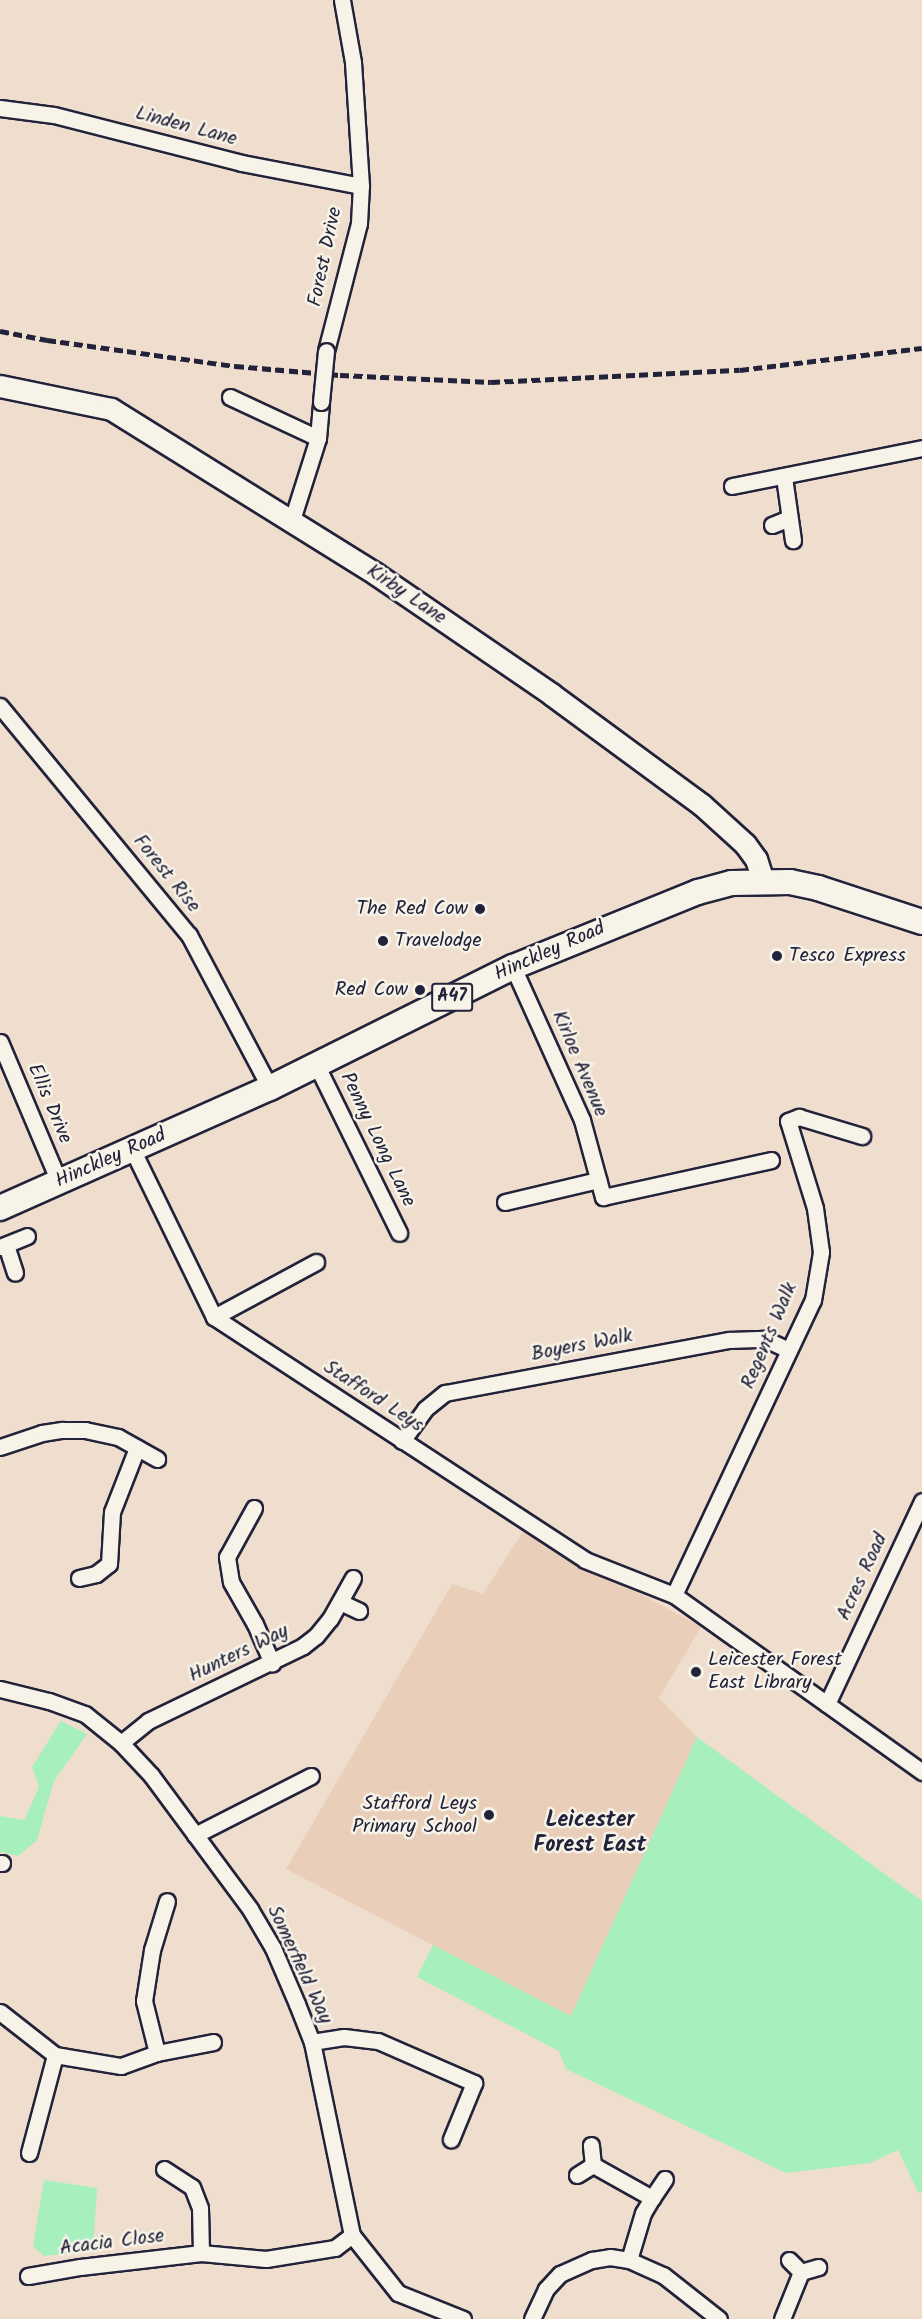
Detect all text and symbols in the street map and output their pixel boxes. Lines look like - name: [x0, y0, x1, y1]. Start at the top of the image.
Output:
- street label: Linden Lane: [133, 102, 239, 152]
- street label: Forest Drive: [304, 205, 348, 309]
- street label: Kirby Lane: [362, 560, 450, 630]
- street label: Forest Rise: [127, 830, 205, 918]
- place label: The Red Cow: [356, 897, 468, 921]
- marker: The Red Cow: [473, 902, 487, 916]
- street label: Hinckley Road: [491, 917, 609, 987]
- place label: Travelodge: [395, 929, 482, 953]
- marker: Travelodge: [376, 934, 390, 948]
- place label: Tesco Express: [789, 944, 906, 968]
- marker: Tesco Express: [770, 949, 784, 963]
- place label: Red Cow: [335, 978, 408, 1002]
- road number: A47: [431, 982, 473, 1012]
- marker: Red Cow: [413, 983, 427, 997]
- street label: Kirloe Avenue: [546, 1007, 612, 1121]
- street label: Ellis Drive: [21, 1060, 77, 1148]
- street label: Penny Long Lane: [334, 1069, 420, 1211]
- street label: Hinckley Road: [52, 1124, 170, 1194]
- street label: Regents Walk: [737, 1279, 803, 1393]
- street label: Boyers Walk: [529, 1324, 635, 1368]
- street label: Stafford Leys: [319, 1356, 427, 1438]
- street label: Acres Road: [832, 1530, 894, 1624]
- street label: Hunters Way: [185, 1620, 293, 1688]
- place label: Leicester Forest East Library: [708, 1648, 842, 1695]
- marker: Leicester Forest East Library: [689, 1665, 703, 1679]
- place label: Stafford Leys Primary School: [352, 1792, 477, 1839]
- district label: Leicester Forest East: [534, 1807, 646, 1858]
- marker: Stafford Leys Primary School: [482, 1808, 496, 1822]
- street label: Somerfield Way: [261, 1902, 337, 2028]
- street label: Acacia Close: [58, 2225, 166, 2261]

